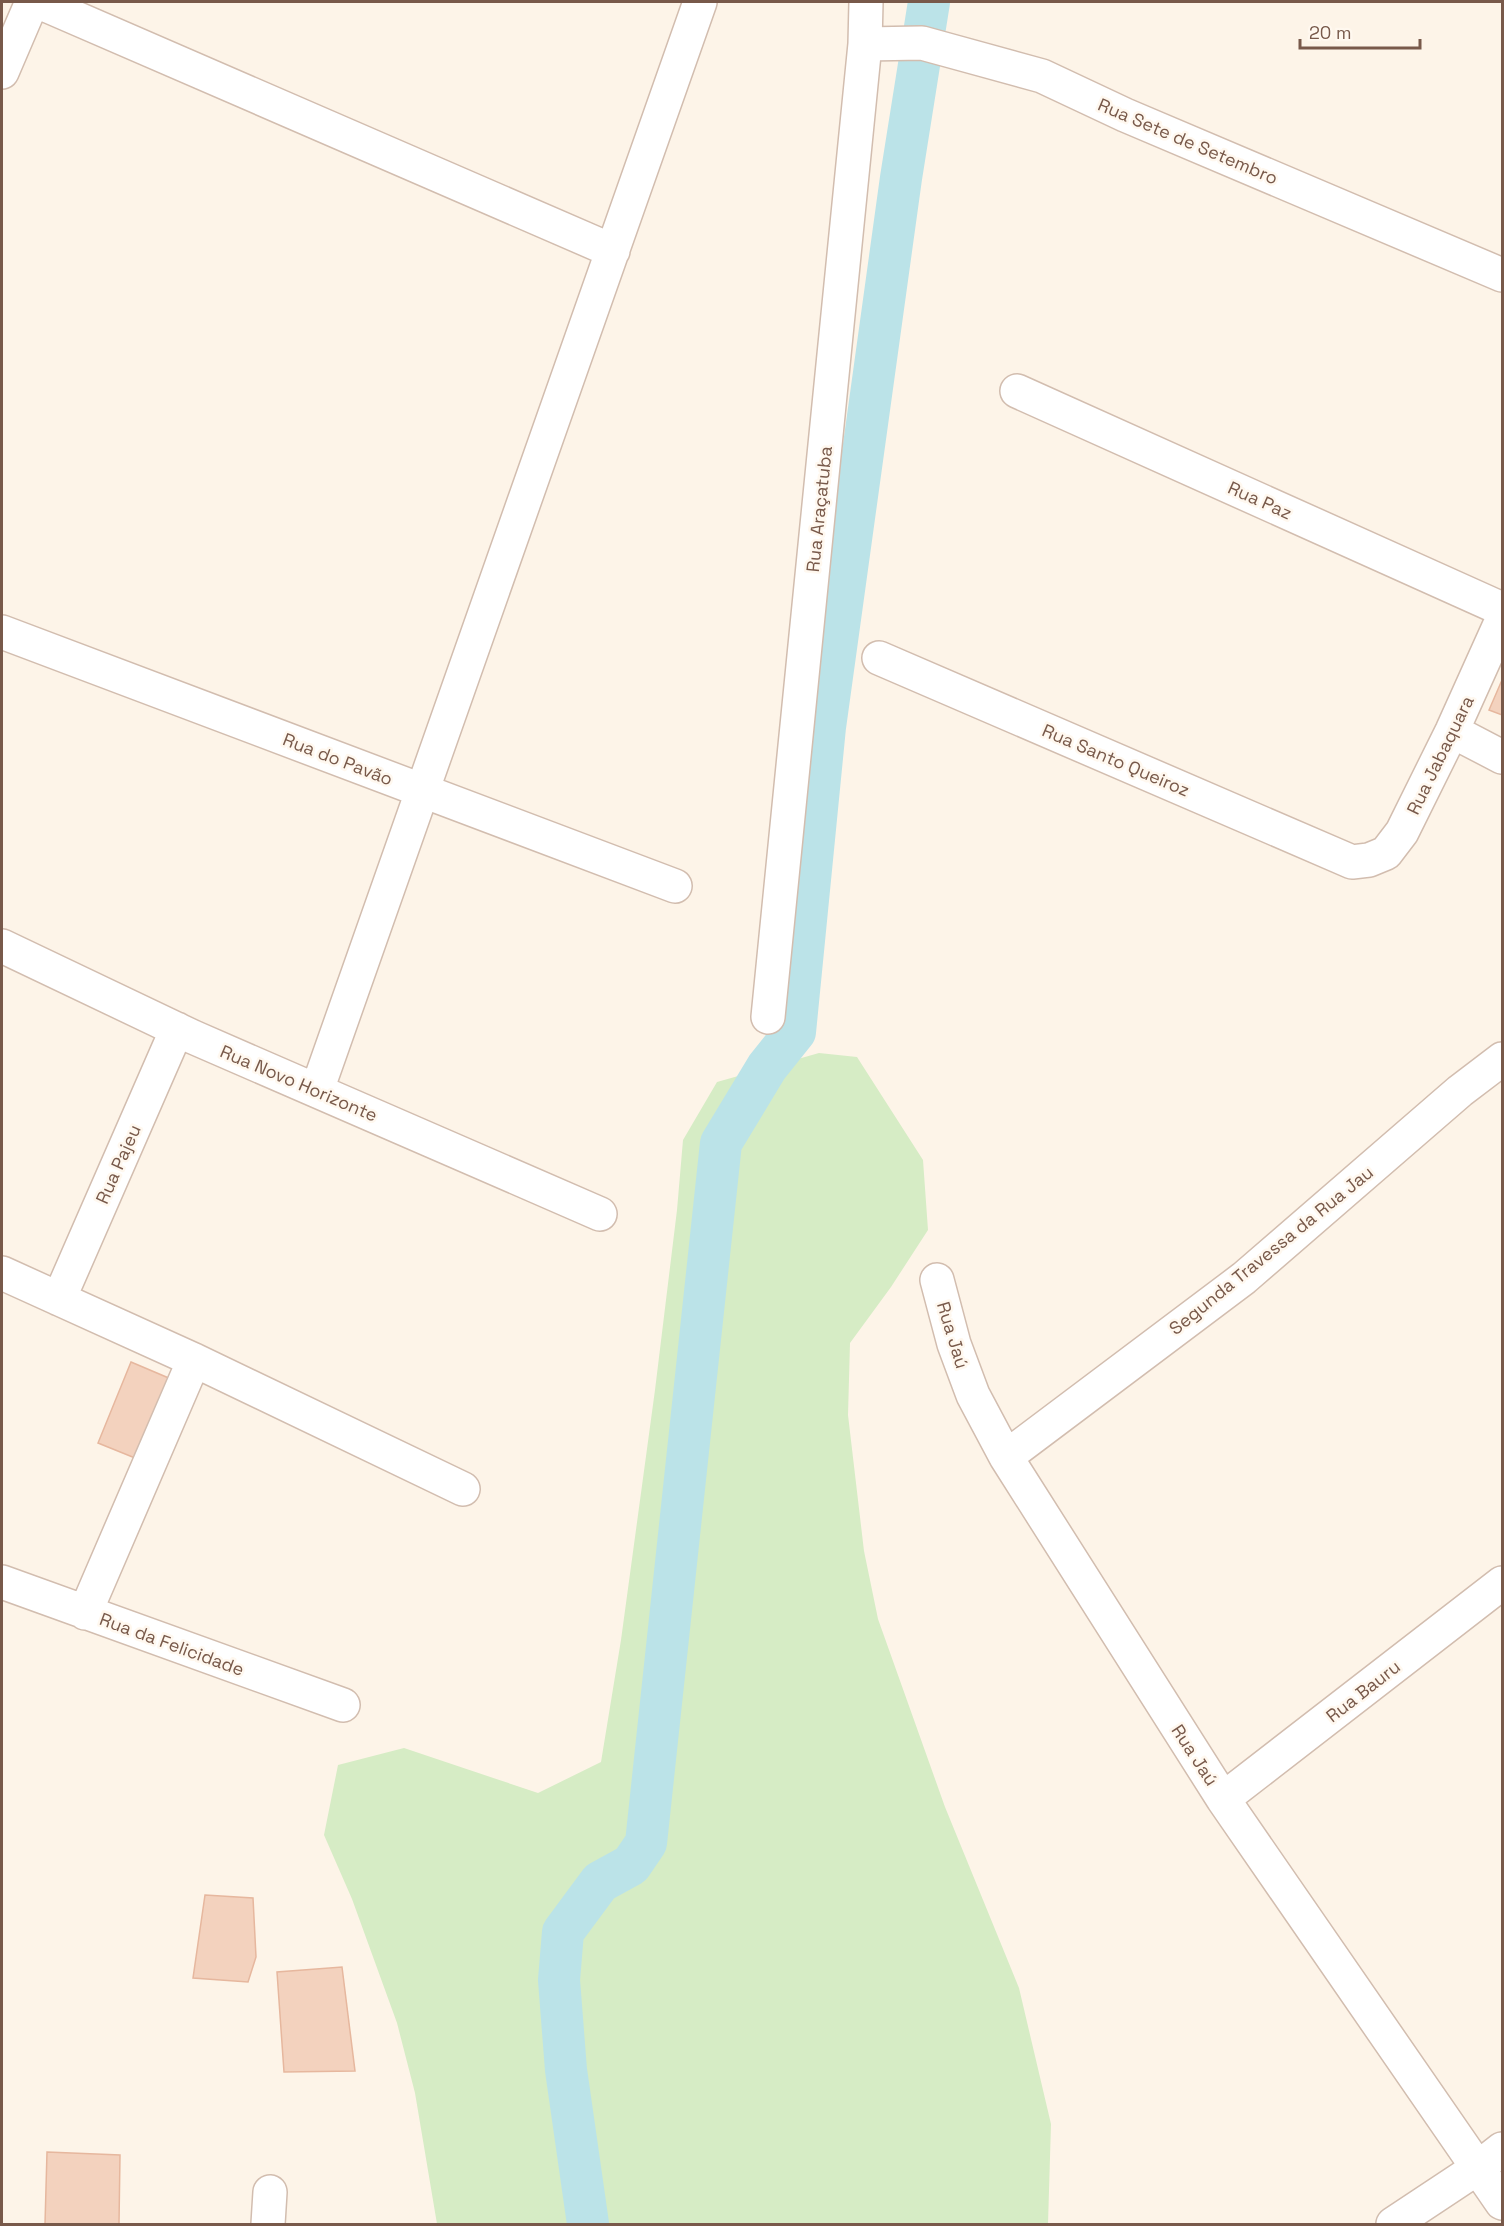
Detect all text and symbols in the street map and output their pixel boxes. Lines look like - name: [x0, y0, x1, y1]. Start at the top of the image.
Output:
- scale bar: [1300, 12, 1420, 50]
- text: 20 m: [1309, 21, 1352, 44]
- street label: Rua Sete de Setembro: [1094, 93, 1282, 189]
- street label: Rua Araçatuba: [801, 445, 837, 573]
- street label: Rua Paz: [1224, 476, 1296, 524]
- street label: Rua Jabaquara: [1401, 692, 1479, 818]
- street label: Rua Santo Queiroz: [1039, 719, 1193, 801]
- street label: Rua do Pavão: [280, 728, 396, 790]
- street label: Rua Novo Horizonte: [217, 1039, 381, 1127]
- street label: Rua Pajeu: [90, 1121, 146, 1207]
- street label: Segunda Travessa da Rua Jau: [1164, 1160, 1378, 1340]
- street label: Rua Jaú: [932, 1299, 974, 1371]
- street label: Rua da Felicidade: [97, 1607, 247, 1681]
- street label: Rua Bauru: [1321, 1655, 1405, 1727]
- street label: Rua Jaú: [1167, 1720, 1223, 1790]

